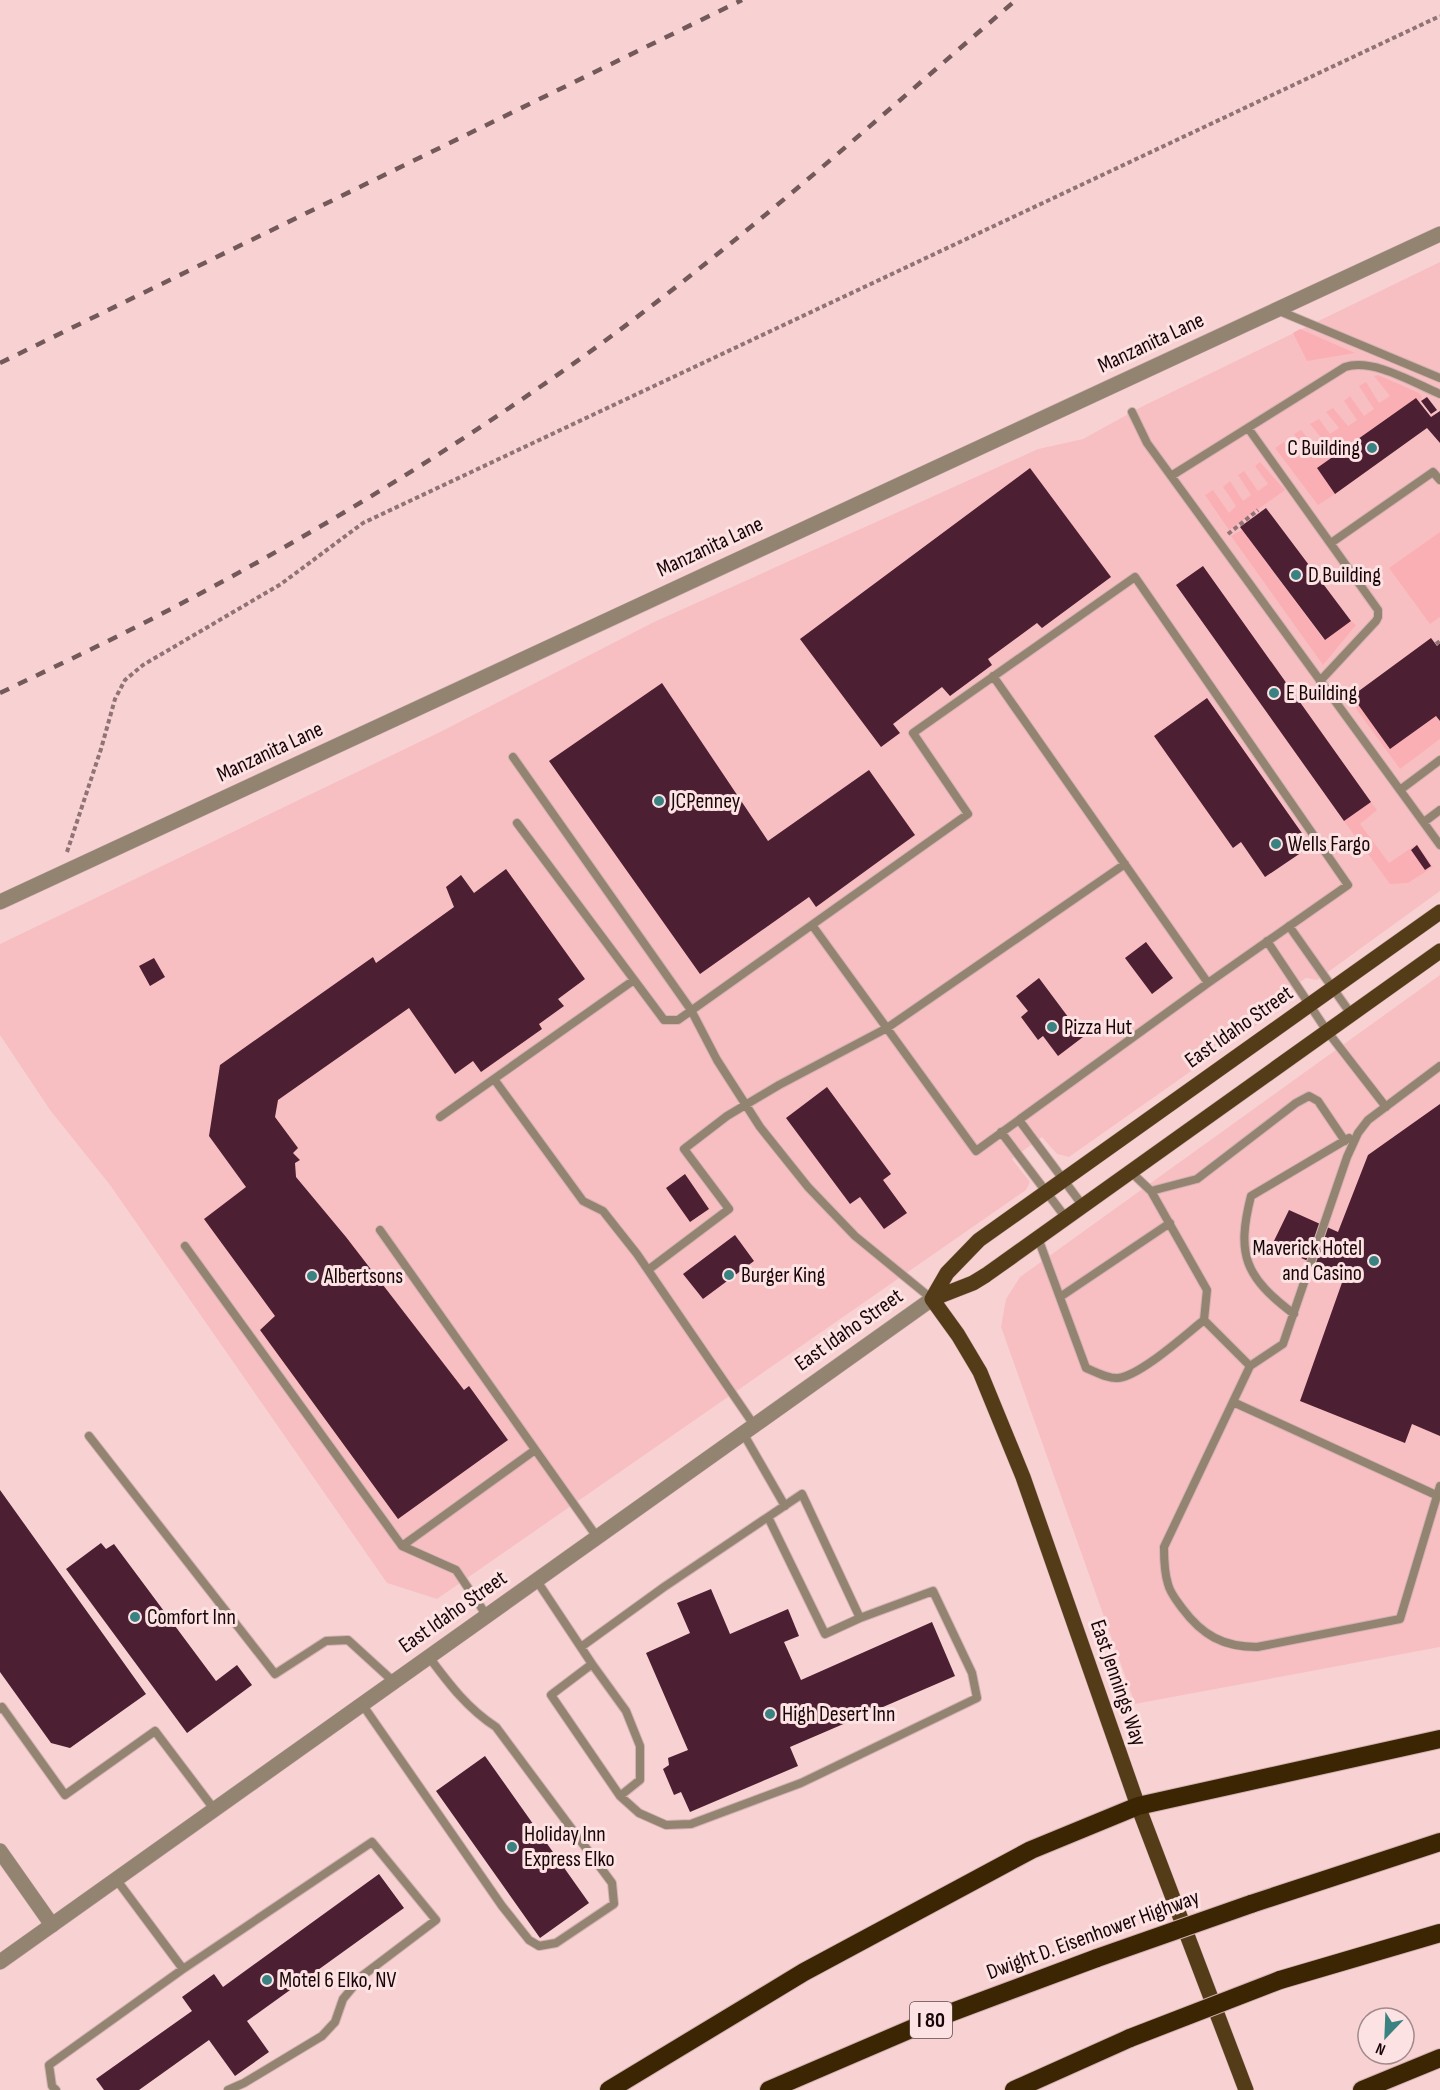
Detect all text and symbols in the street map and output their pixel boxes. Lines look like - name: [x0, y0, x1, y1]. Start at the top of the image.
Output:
- street label: Manzanita Lane: [1094, 307, 1208, 379]
- place label: C Building: [1287, 435, 1360, 462]
- marker: C Building: [1365, 441, 1379, 455]
- street label: Manzanita Lane: [653, 511, 767, 583]
- place label: D Building: [1308, 562, 1381, 589]
- marker: D Building: [1289, 568, 1303, 582]
- place label: E Building: [1286, 680, 1357, 707]
- marker: E Building: [1267, 686, 1281, 700]
- street label: Manzanita Lane: [213, 716, 327, 788]
- place label: JCPenney: [670, 788, 741, 815]
- marker: JCPenney: [652, 794, 666, 808]
- place label: Wells Fargo: [1288, 831, 1370, 858]
- marker: Wells Fargo: [1269, 837, 1283, 851]
- street label: East Idaho Street: [1180, 980, 1299, 1074]
- place label: Pizza Hut: [1064, 1014, 1133, 1041]
- marker: Pizza Hut: [1045, 1020, 1059, 1034]
- place label: Maverick Hotel and Casino: [1253, 1235, 1362, 1287]
- marker: Maverick Hotel and Casino: [1367, 1254, 1381, 1268]
- place label: Burger King: [741, 1262, 826, 1289]
- place label: Albertsons: [323, 1263, 403, 1290]
- marker: Burger King: [722, 1268, 736, 1282]
- marker: Albertsons: [305, 1269, 319, 1283]
- street label: East Idaho Street: [790, 1283, 909, 1377]
- street label: East Idaho Street: [394, 1565, 513, 1659]
- place label: Comfort Inn: [147, 1604, 236, 1631]
- marker: Comfort Inn: [128, 1610, 142, 1624]
- street label: East Jennings Way: [1084, 1616, 1152, 1750]
- place label: High Desert Inn: [782, 1701, 895, 1728]
- marker: High Desert Inn: [763, 1707, 777, 1721]
- place label: Holiday Inn Express Elko: [524, 1821, 615, 1873]
- marker: Holiday Inn Express Elko: [505, 1840, 519, 1854]
- street label: Dwight D. Eisenhower Highway: [983, 1884, 1204, 1986]
- place label: Motel 6 Elko, NV: [279, 1967, 397, 1994]
- marker: Motel 6 Elko, NV: [260, 1973, 274, 1987]
- road number: I 80: [910, 2002, 952, 2038]
- north arrow: [1356, 2006, 1416, 2066]
- text: N: [1373, 2038, 1388, 2059]

